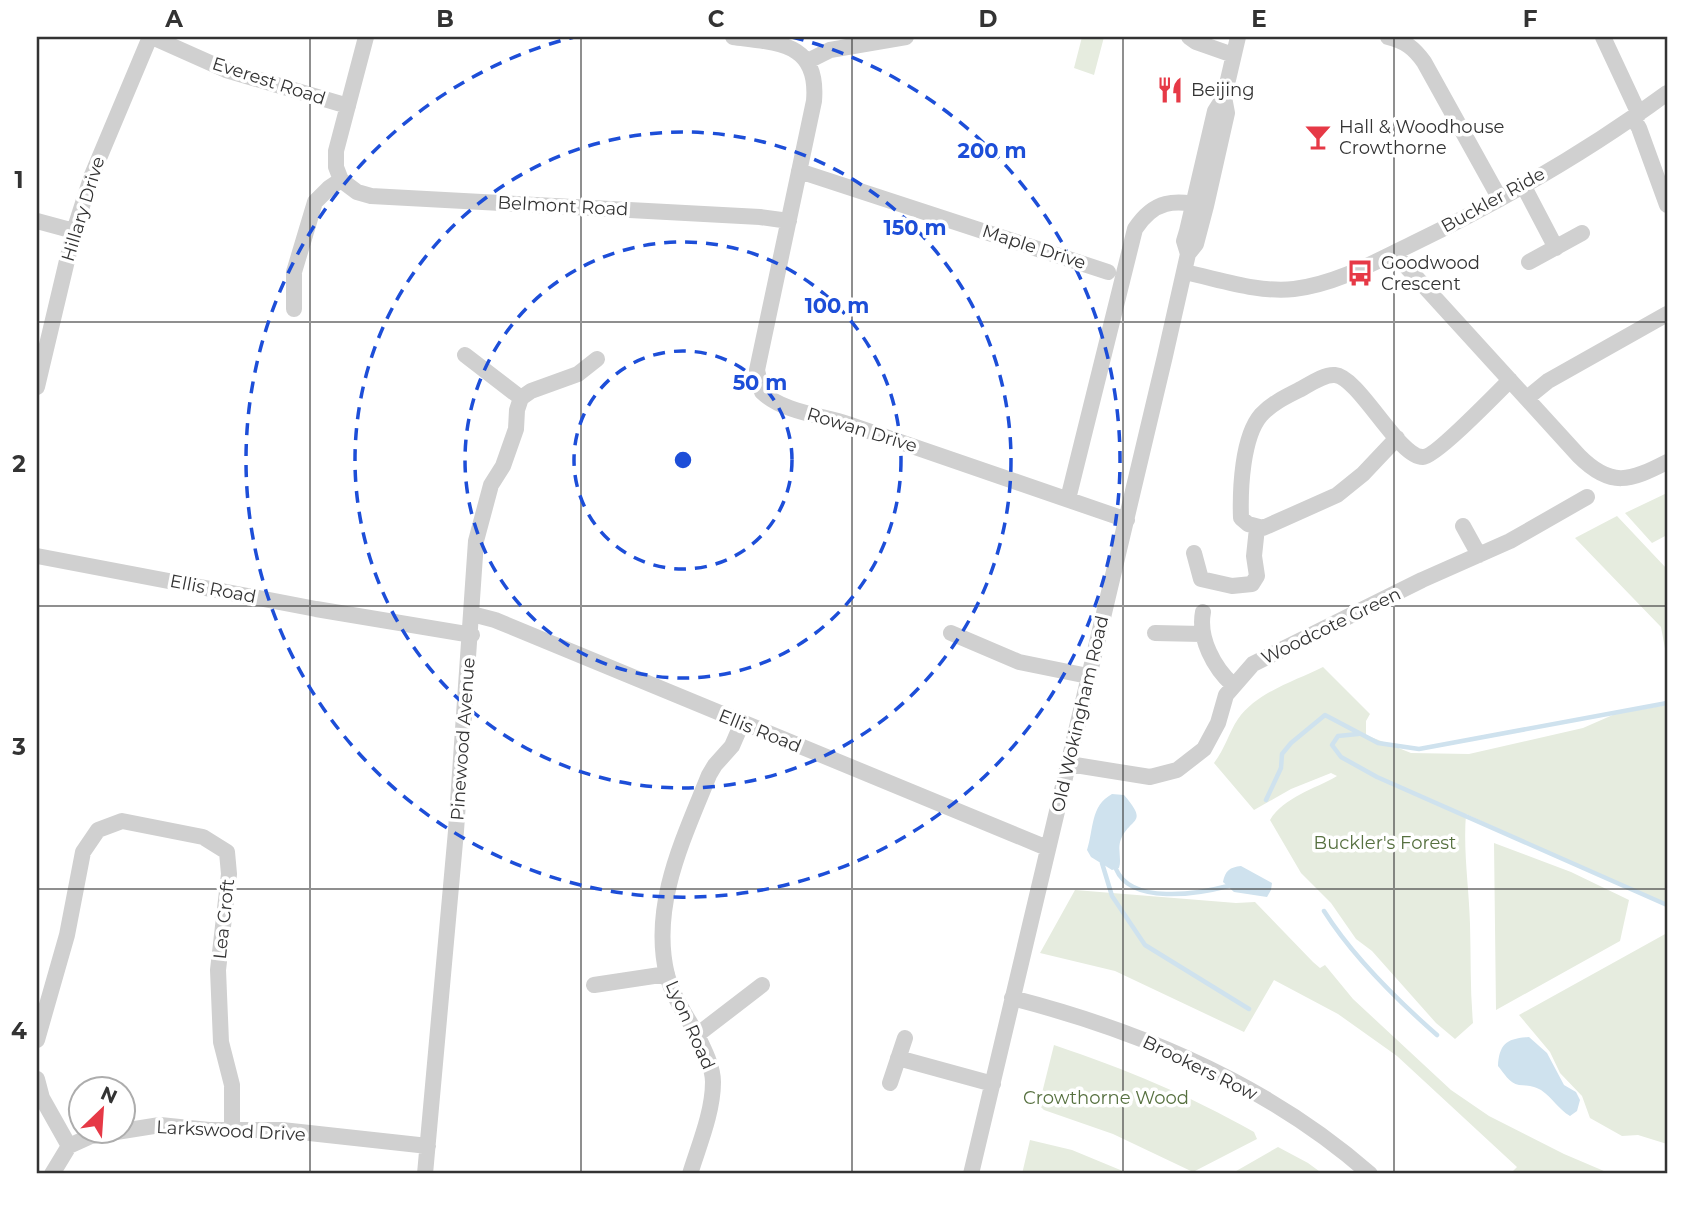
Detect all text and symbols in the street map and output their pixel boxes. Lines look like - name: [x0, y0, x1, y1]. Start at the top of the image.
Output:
- text: A: [164, 5, 183, 33]
- text: B: [436, 5, 454, 33]
- text: C: [708, 5, 725, 33]
- text: D: [979, 5, 998, 33]
- text: E: [1251, 5, 1267, 33]
- text: F: [1523, 5, 1538, 33]
- street label: Everest Road: [210, 52, 328, 110]
- restaurant icon: Beijing: [1155, 75, 1185, 105]
- place label: Beijing: [1191, 79, 1255, 101]
- place label: Hall & Woodhouse Crowthorne: [1339, 116, 1505, 159]
- bar icon: Hall & Woodhouse Crowthorne: [1303, 122, 1333, 152]
- text: 200 m: [958, 138, 1026, 163]
- street label: Hillary Drive: [57, 154, 109, 264]
- street label: Buckler Ride: [1437, 162, 1549, 238]
- text: 1: [14, 166, 24, 194]
- street label: Belmont Road: [497, 192, 629, 220]
- text: 150 m: [884, 215, 946, 240]
- street label: Maple Drive: [979, 220, 1089, 274]
- place label: Goodwood Crescent: [1381, 252, 1480, 295]
- bus stop icon: Goodwood Crescent: [1345, 258, 1375, 288]
- text: 100 m: [805, 293, 869, 318]
- text: 50 m: [733, 370, 787, 395]
- street label: Rowan Drive: [804, 403, 920, 457]
- centre of rings: [671, 448, 695, 472]
- text: 2: [12, 450, 26, 478]
- street label: Ellis Road: [168, 570, 258, 608]
- street label: Woodcote Green: [1258, 583, 1404, 669]
- street label: Old Wokingham Road: [1047, 614, 1113, 814]
- street label: Pinewood Avenue: [446, 657, 480, 821]
- street label: Ellis Road: [715, 704, 805, 758]
- text: 3: [11, 733, 26, 761]
- park label: Buckler's Forest: [1314, 832, 1456, 854]
- street label: Lea Croft: [209, 878, 239, 960]
- street label: Lyon Road: [661, 977, 719, 1073]
- text: 4: [11, 1017, 27, 1045]
- street label: Brookers Row: [1139, 1031, 1261, 1105]
- north arrow: [66, 1074, 136, 1144]
- text: N: [97, 1081, 121, 1109]
- park label: Crowthorne Wood: [1023, 1087, 1189, 1109]
- street label: Larkswood Drive: [156, 1116, 306, 1146]

